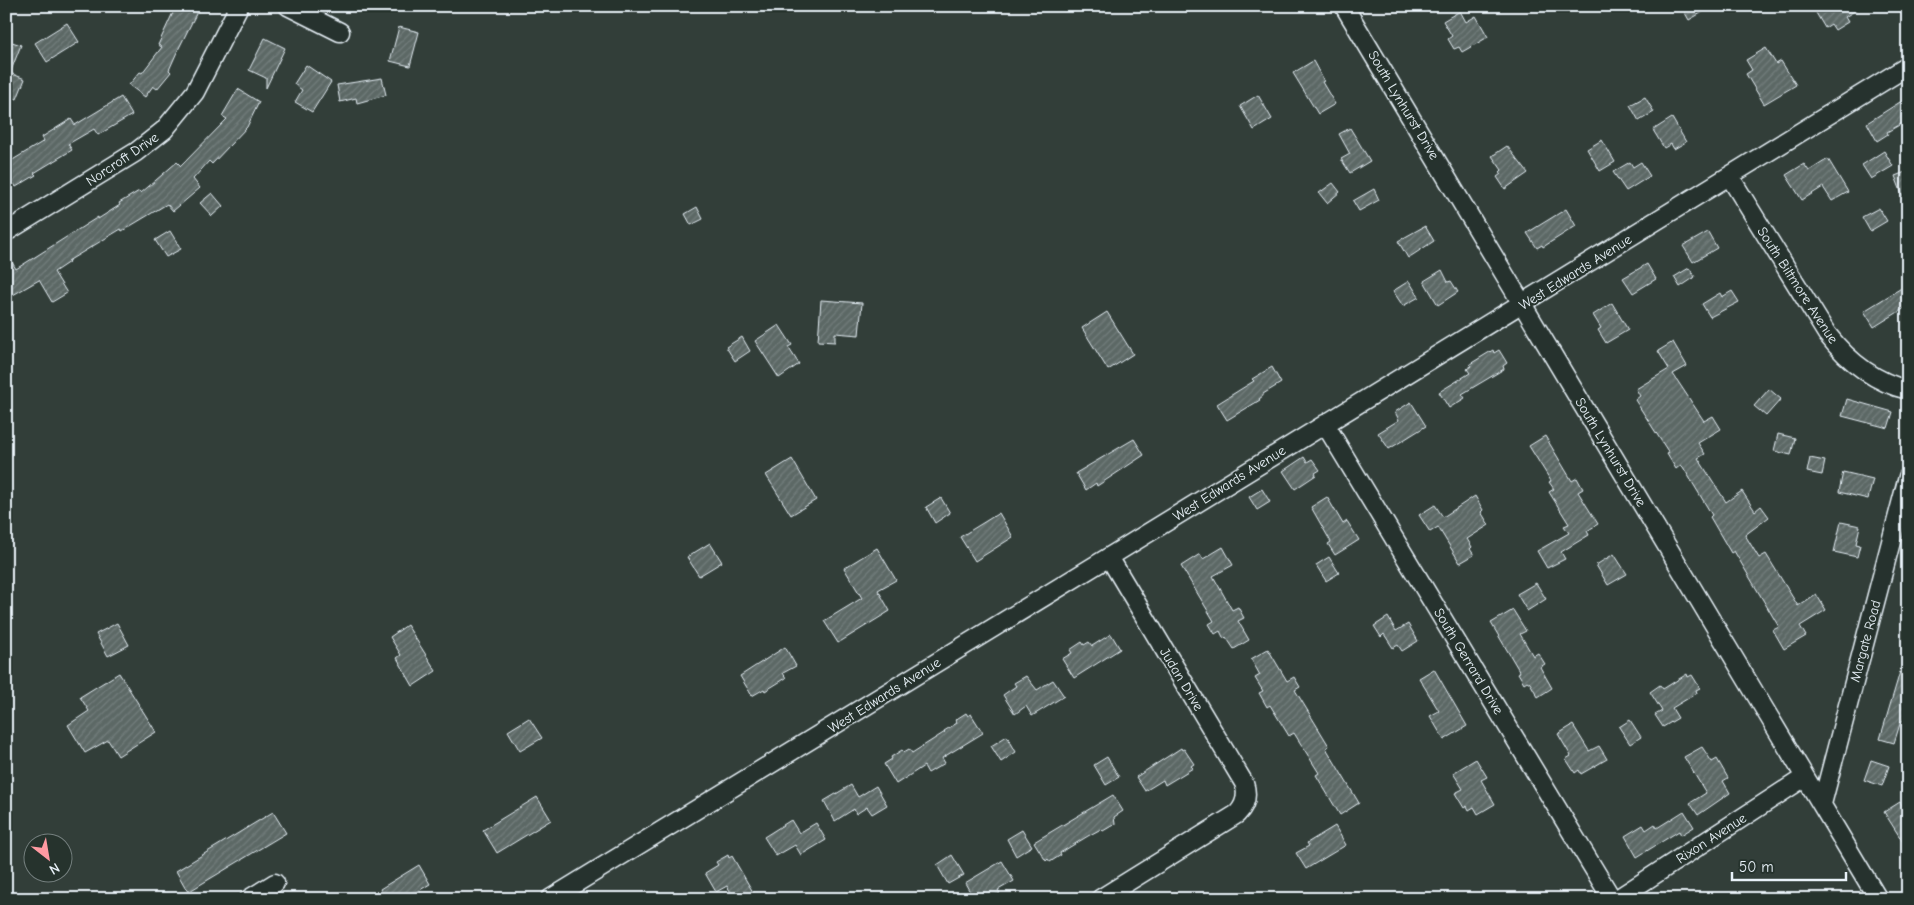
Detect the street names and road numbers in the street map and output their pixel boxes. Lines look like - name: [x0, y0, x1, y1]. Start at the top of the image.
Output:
- street label: South Lynhurst Drive: [1364, 48, 1443, 163]
- street label: Norcroft Drive: [83, 129, 162, 190]
- street label: South Biltmore Avenue: [1753, 224, 1842, 347]
- street label: West Edwards Avenue: [1516, 231, 1635, 314]
- street label: South Lynhurst Drive: [1571, 395, 1650, 510]
- street label: West Edwards Avenue: [1170, 442, 1289, 525]
- street label: Margate Road: [1846, 598, 1885, 684]
- street label: South Gerrard Drive: [1430, 605, 1507, 717]
- street label: Judan Drive: [1156, 645, 1207, 714]
- street label: West Edwards Avenue: [825, 654, 944, 737]
- street label: Rixon Avenue: [1673, 809, 1750, 867]

